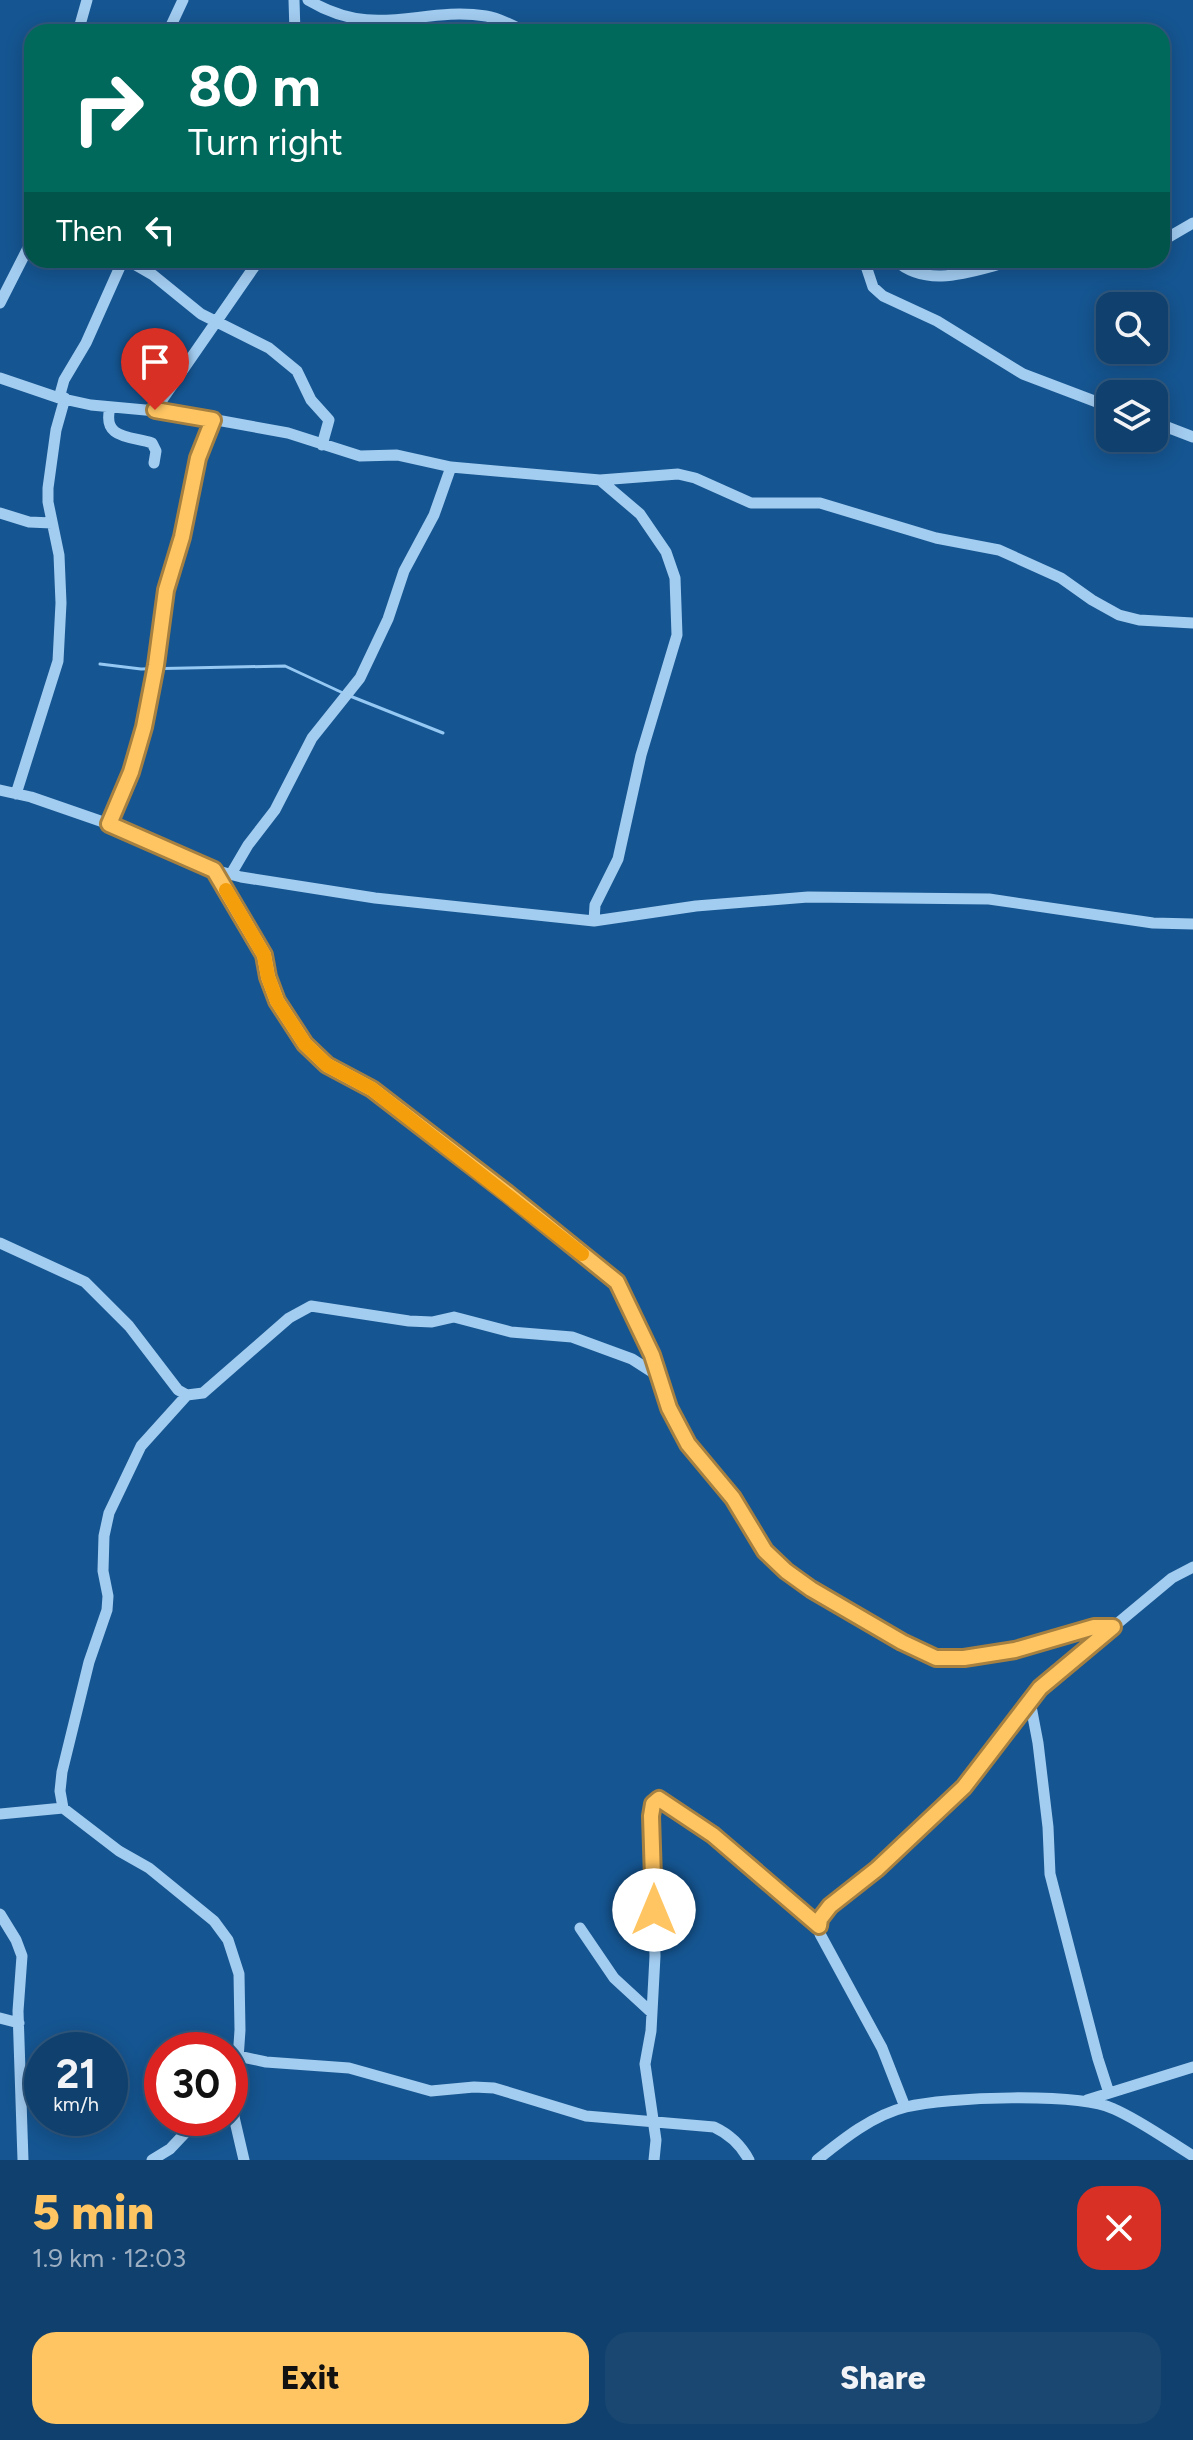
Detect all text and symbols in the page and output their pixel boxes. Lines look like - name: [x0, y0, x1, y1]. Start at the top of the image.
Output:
- text: 80 m: [188, 53, 321, 120]
- icon: right: [56, 56, 160, 160]
- text: Turn right: [188, 121, 343, 164]
- icon: left: [138, 208, 182, 252]
- text: Then: [56, 212, 122, 249]
- map controls: [1096, 292, 1168, 452]
- button: search: [1096, 292, 1168, 364]
- pin: [121, 328, 189, 410]
- icon: arrive: [133, 340, 177, 384]
- button: layers: [1096, 380, 1168, 452]
- position arrow: [612, 1868, 696, 1952]
- speed limit sign: 30: [144, 2032, 248, 2136]
- text: 21: [56, 2050, 96, 2098]
- text: km/h: [53, 2092, 99, 2116]
- text: 5 min: [32, 2183, 154, 2241]
- button: close: [1077, 2186, 1161, 2270]
- text: 1.9 km · 12:03: [32, 2242, 186, 2274]
- button: Exit: [32, 2332, 589, 2424]
- button: Share: [605, 2332, 1161, 2424]

